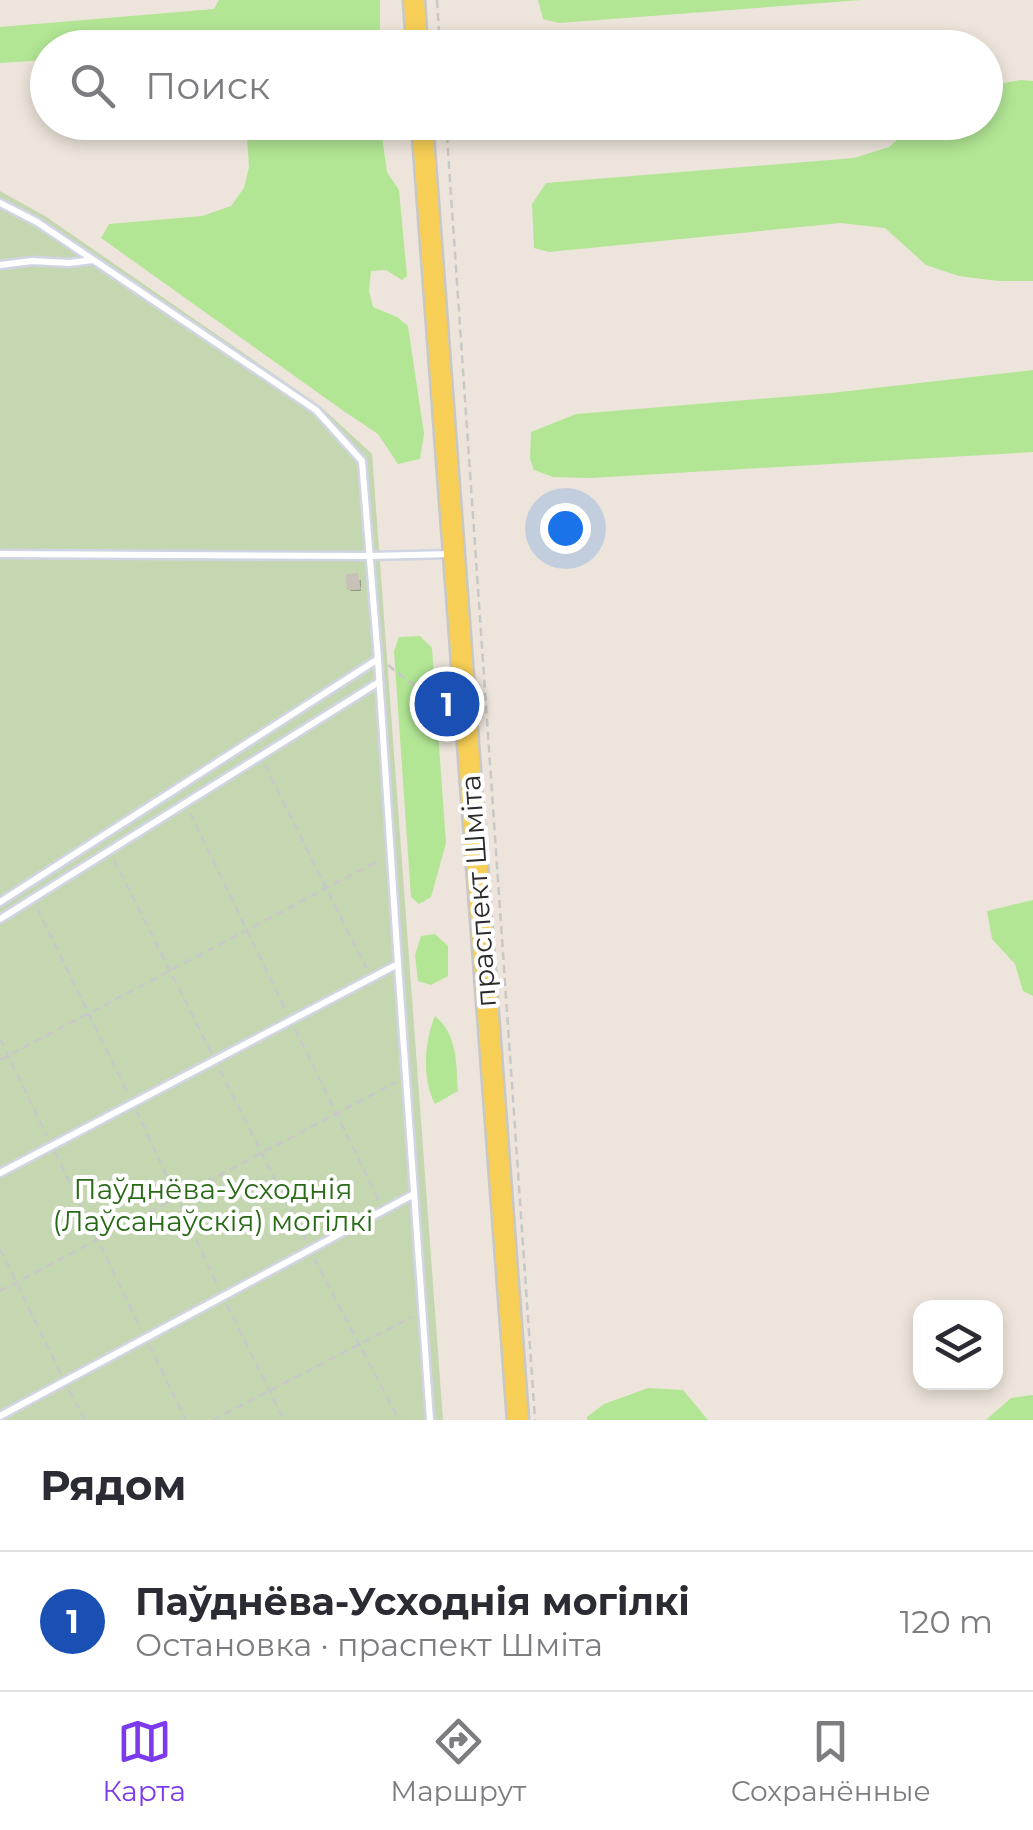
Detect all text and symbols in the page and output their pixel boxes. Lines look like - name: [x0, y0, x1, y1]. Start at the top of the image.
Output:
- search box: [30, 30, 1003, 140]
- icon: search: [65, 58, 120, 113]
- text: Поиск: [145, 62, 270, 109]
- your location: [540, 503, 591, 554]
- pin: 1: [414, 666, 480, 742]
- street label: праспект Шміта: [453, 774, 503, 1008]
- park label: Паўднёва-Усходнія (Лаўсанаўскія) могілкі: [53, 1172, 373, 1238]
- map controls: [913, 1300, 1003, 1390]
- button: layers: [913, 1300, 1003, 1390]
- text: Рядом: [40, 1459, 187, 1511]
- text: Паўднёва-Усходнія могілкі: [135, 1578, 690, 1625]
- text: 1: [66, 1602, 79, 1641]
- text: 120 m: [900, 1602, 993, 1641]
- text: Остановка · праспект Шміта: [135, 1625, 603, 1664]
- tab: Карта: [102, 1714, 186, 1808]
- tab: Маршрут: [390, 1714, 526, 1808]
- tab: Сохранённые: [731, 1714, 931, 1808]

